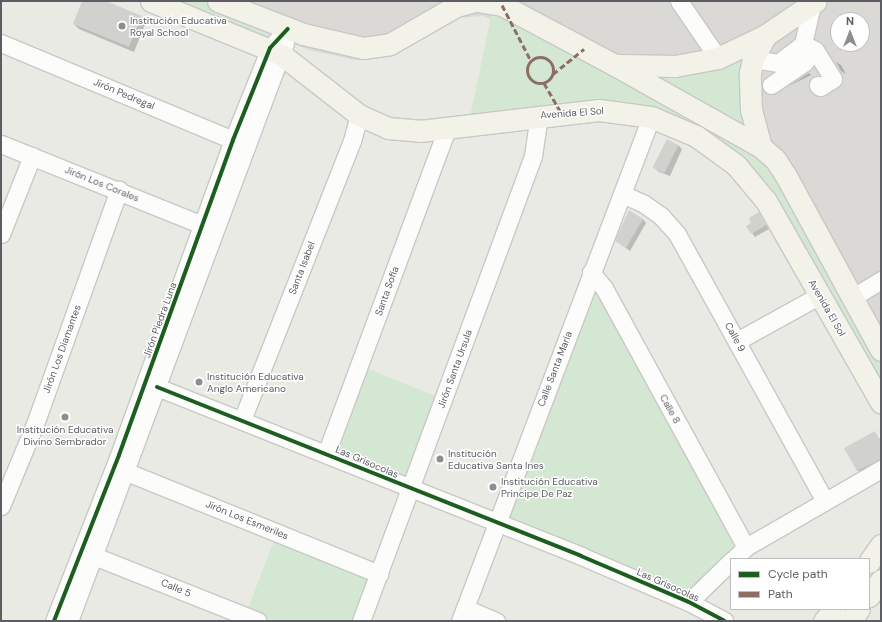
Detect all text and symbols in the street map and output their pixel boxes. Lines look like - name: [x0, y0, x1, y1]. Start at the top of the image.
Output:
- north arrow: [830, 12, 870, 52]
- place label: Institución Educativa Royal School: [130, 14, 227, 38]
- text: N: [846, 14, 854, 28]
- marker: Institución Educativa Royal School: [117, 21, 127, 31]
- street label: Jirón Pedregal: [92, 76, 156, 112]
- street label: Avenida El Sol: [540, 105, 604, 121]
- street label: Jirón Los Corales: [63, 164, 141, 204]
- street label: Santa Isabel: [286, 240, 318, 296]
- street label: Santa Sofia: [373, 265, 401, 317]
- street label: Avenida El Sol: [806, 277, 848, 339]
- street label: Jirón Piedra Luna: [141, 281, 179, 359]
- street label: Jirón Los Diamantes: [40, 303, 84, 395]
- street label: Calle 9: [722, 320, 748, 354]
- street label: Jirón Santa Ursula: [435, 328, 475, 410]
- street label: Calle Santa María: [535, 330, 575, 408]
- place label: Institución Educativa Anglo Americano: [207, 370, 304, 394]
- marker: Institución Educativa Anglo Americano: [194, 377, 204, 387]
- street label: Calle 8: [657, 392, 683, 426]
- marker: Institución Educativa Divino Sembrador: [60, 412, 70, 422]
- place label: Institución Educativa Divino Sembrador: [17, 423, 113, 446]
- street label: Las Grisocolas: [334, 443, 400, 481]
- place label: Institución Educativa Santa Ines: [448, 447, 544, 470]
- marker: Institución Educativa Santa Ines: [435, 454, 445, 464]
- place label: Institución Educativa Principe De Paz: [501, 475, 598, 498]
- marker: Institución Educativa Principe De Paz: [488, 482, 498, 492]
- street label: Jirón Los Esmeriles: [204, 498, 290, 542]
- legend: [730, 558, 870, 610]
- street label: Las Grisocolas: [635, 566, 701, 604]
- text: Cycle path: [768, 566, 828, 582]
- street label: Calle 5: [159, 577, 193, 599]
- text: Path: [768, 586, 793, 602]

